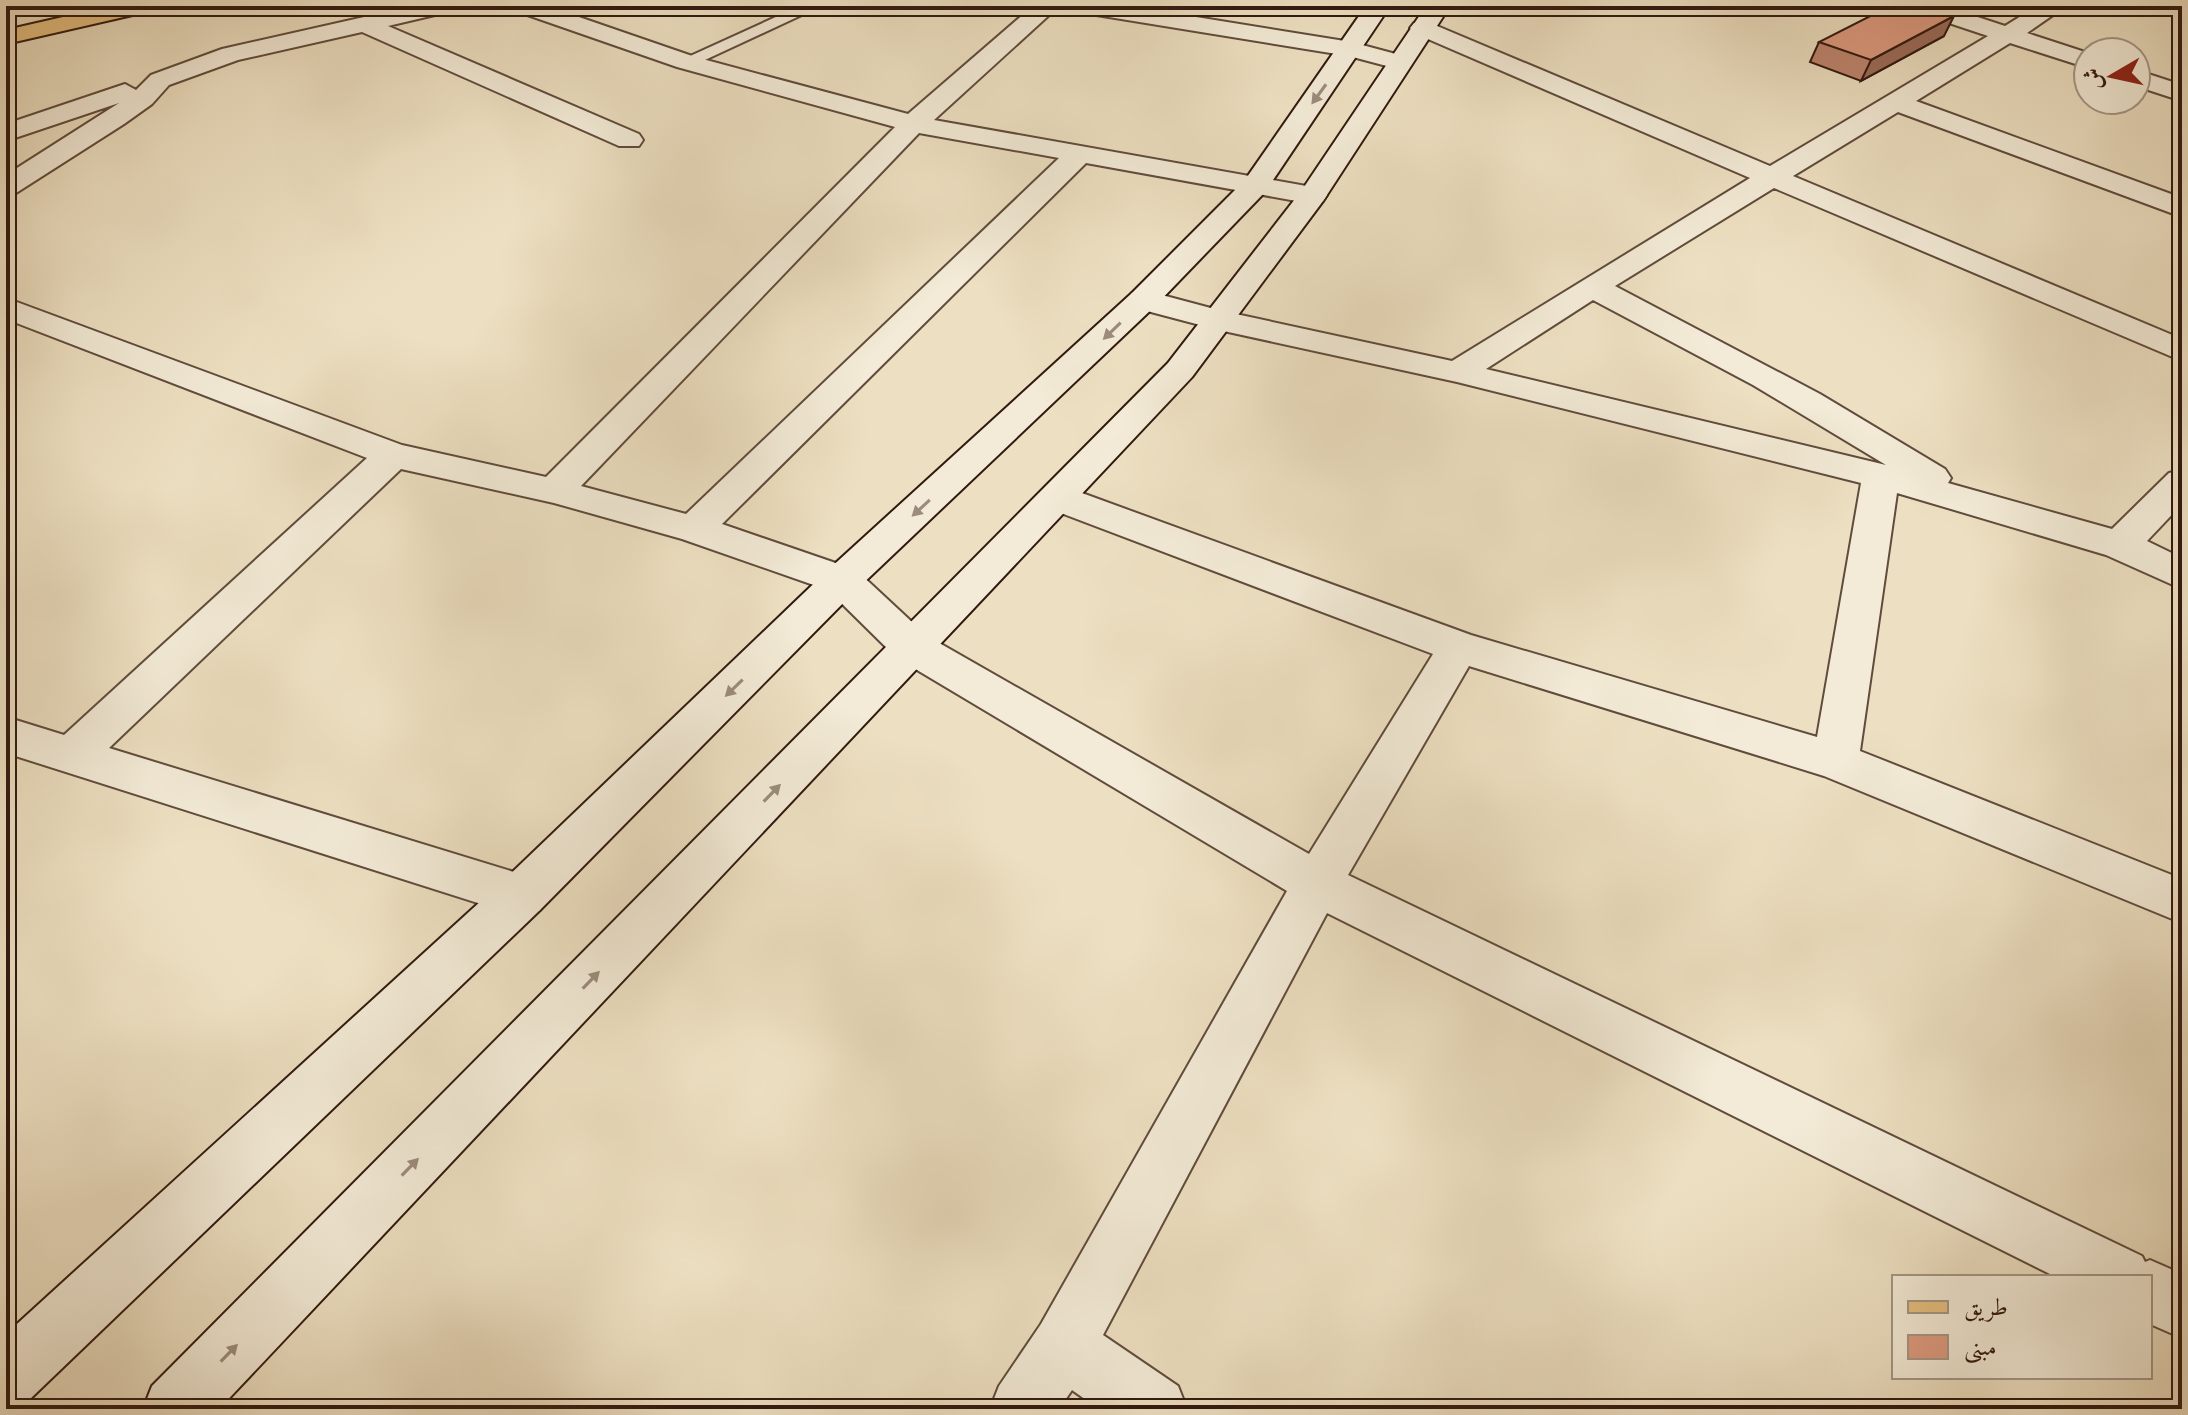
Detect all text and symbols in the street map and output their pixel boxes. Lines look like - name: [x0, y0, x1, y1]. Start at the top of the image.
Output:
- north arrow: [2072, 36, 2152, 116]
- text: ش: [2078, 66, 2108, 92]
- one-way arrow: [1312, 84, 1327, 105]
- one-way arrow: [1103, 322, 1122, 340]
- one-way arrow: [911, 498, 930, 516]
- one-way arrow: [725, 678, 744, 697]
- one-way arrow: [762, 784, 780, 803]
- one-way arrow: [582, 971, 600, 990]
- one-way arrow: [401, 1157, 419, 1176]
- legend: [1892, 1275, 2152, 1379]
- text: طريق: [1964, 1292, 2008, 1322]
- text: مبنى: [1964, 1332, 1997, 1364]
- one-way arrow: [219, 1344, 238, 1363]

